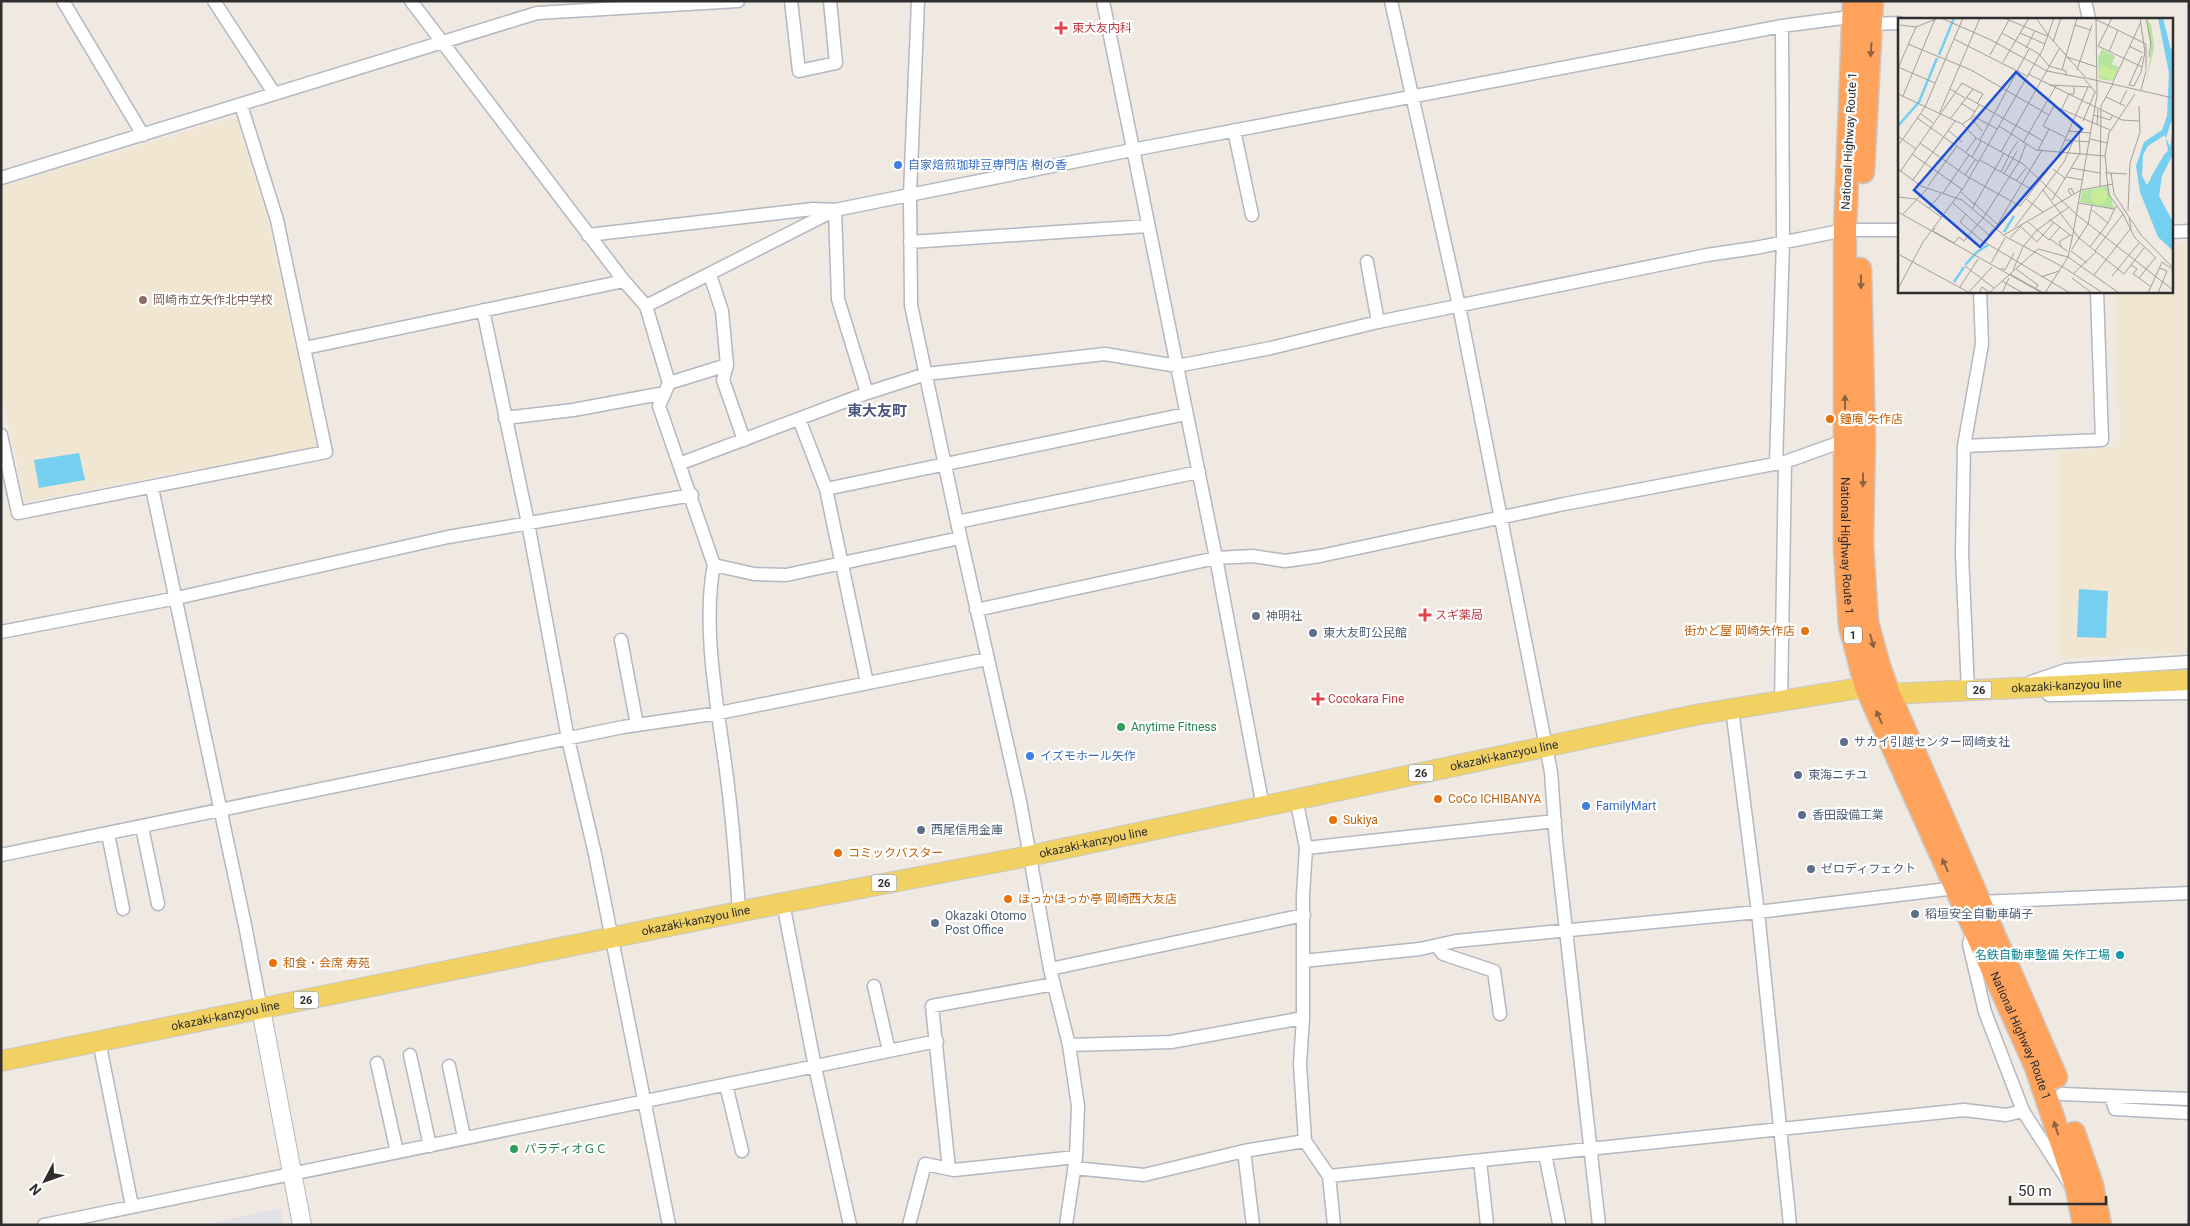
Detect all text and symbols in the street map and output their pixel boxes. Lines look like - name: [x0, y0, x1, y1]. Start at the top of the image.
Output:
- inset map: [1898, 18, 2172, 292]
- marker: 東大友内科: [1054, 21, 1068, 35]
- place label: 東大友内科: [1072, 21, 1132, 35]
- one-way arrow: [1866, 42, 1874, 58]
- street label: National Highway Route 1: [1838, 72, 1860, 210]
- place label: 自家焙煎珈琲豆専門店 樹の香: [908, 158, 1067, 172]
- marker: 自家焙煎珈琲豆専門店 樹の香: [892, 159, 904, 171]
- one-way arrow: [1857, 274, 1865, 290]
- place label: 岡崎市立矢作北中学校: [153, 293, 273, 307]
- marker: 岡崎市立矢作北中学校: [137, 294, 149, 306]
- one-way arrow: [1841, 394, 1849, 410]
- district label: 東大友町: [847, 402, 907, 420]
- place label: 鐘庵 矢作店: [1840, 412, 1903, 426]
- marker: 鐘庵 矢作店: [1824, 413, 1836, 425]
- one-way arrow: [1859, 472, 1867, 488]
- street label: National Highway Route 1: [1838, 477, 1856, 615]
- place label: スギ薬局: [1435, 608, 1483, 622]
- place label: 神明社: [1266, 609, 1302, 623]
- marker: スギ薬局: [1419, 609, 1431, 621]
- marker: 神明社: [1250, 610, 1262, 622]
- place label: 街かど屋 岡崎矢作店: [1684, 624, 1795, 638]
- marker: 街かど屋 岡崎矢作店: [1799, 625, 1811, 637]
- place label: 東大友町公民館: [1323, 626, 1407, 640]
- road number: 1: [1844, 626, 1862, 644]
- marker: 東大友町公民館: [1307, 627, 1319, 639]
- one-way arrow: [1868, 634, 1876, 649]
- street label: okazaki-kanzyou line: [2011, 676, 2122, 695]
- road number: 26: [1966, 682, 1992, 698]
- place label: Cocokara Fine: [1328, 692, 1404, 706]
- marker: Cocokara Fine: [1312, 693, 1324, 705]
- one-way arrow: [1875, 710, 1883, 724]
- place label: Anytime Fitness: [1131, 720, 1217, 734]
- marker: Anytime Fitness: [1115, 721, 1127, 733]
- place label: サカイ引越センター岡崎支社: [1854, 735, 2010, 749]
- marker: サカイ引越センター岡崎支社: [1838, 736, 1850, 748]
- street label: okazaki-kanzyou line: [1449, 737, 1560, 774]
- place label: イズモホール矢作: [1040, 749, 1136, 763]
- marker: イズモホール矢作: [1024, 750, 1036, 762]
- road number: 26: [1408, 764, 1434, 781]
- place label: 東海ニチユ: [1808, 768, 1868, 782]
- marker: 東海ニチユ: [1792, 769, 1804, 781]
- place label: CoCo ICHIBANYA: [1448, 792, 1542, 806]
- marker: CoCo ICHIBANYA: [1432, 793, 1444, 805]
- place label: FamilyMart: [1596, 799, 1656, 813]
- marker: FamilyMart: [1580, 800, 1592, 812]
- place label: 香田設備工業: [1812, 808, 1884, 822]
- marker: 香田設備工業: [1796, 809, 1808, 821]
- place label: Sukiya: [1343, 813, 1378, 827]
- marker: Sukiya: [1327, 814, 1339, 826]
- place label: 西尾信用金庫: [931, 823, 1003, 837]
- marker: 西尾信用金庫: [915, 824, 927, 836]
- street label: okazaki-kanzyou line: [1038, 824, 1149, 861]
- place label: コミックバスター: [848, 846, 943, 860]
- marker: コミックバスター: [832, 847, 844, 859]
- one-way arrow: [1941, 858, 1949, 872]
- place label: ゼロディフェクト: [1821, 862, 1916, 876]
- marker: ゼロディフェクト: [1805, 863, 1817, 875]
- road number: 26: [872, 874, 896, 891]
- place label: ほっかほっか亭 岡崎西大友店: [1018, 892, 1177, 906]
- marker: ほっかほっか亭 岡崎西大友店: [1002, 893, 1014, 905]
- street label: okazaki-kanzyou line: [640, 903, 751, 938]
- place label: 稻垣安全自動車硝子: [1925, 907, 2033, 921]
- marker: 稻垣安全自動車硝子: [1909, 908, 1921, 920]
- place label: Okazaki Otomo Post Office: [945, 909, 1027, 937]
- marker: Okazaki Otomo Post Office: [929, 917, 941, 929]
- place label: 名鉄自動車整備 矢作工場: [1975, 948, 2110, 962]
- marker: 名鉄自動車整備 矢作工場: [2114, 949, 2126, 961]
- place label: 和食・会席 寿苑: [283, 956, 370, 970]
- marker: 和食・会席 寿苑: [267, 957, 279, 969]
- street label: National Highway Route 1: [1987, 970, 2054, 1102]
- road number: 26: [294, 992, 318, 1008]
- street label: okazaki-kanzyou line: [170, 998, 281, 1033]
- one-way arrow: [2052, 1120, 2059, 1135]
- place label: パラディオＧＣ: [524, 1142, 607, 1156]
- marker: パラディオＧＣ: [508, 1143, 520, 1155]
- north arrow: [20, 1156, 70, 1206]
- scale bar: [2010, 1174, 2106, 1206]
- text: N: [26, 1181, 44, 1199]
- text: 50 m: [2018, 1182, 2052, 1200]

